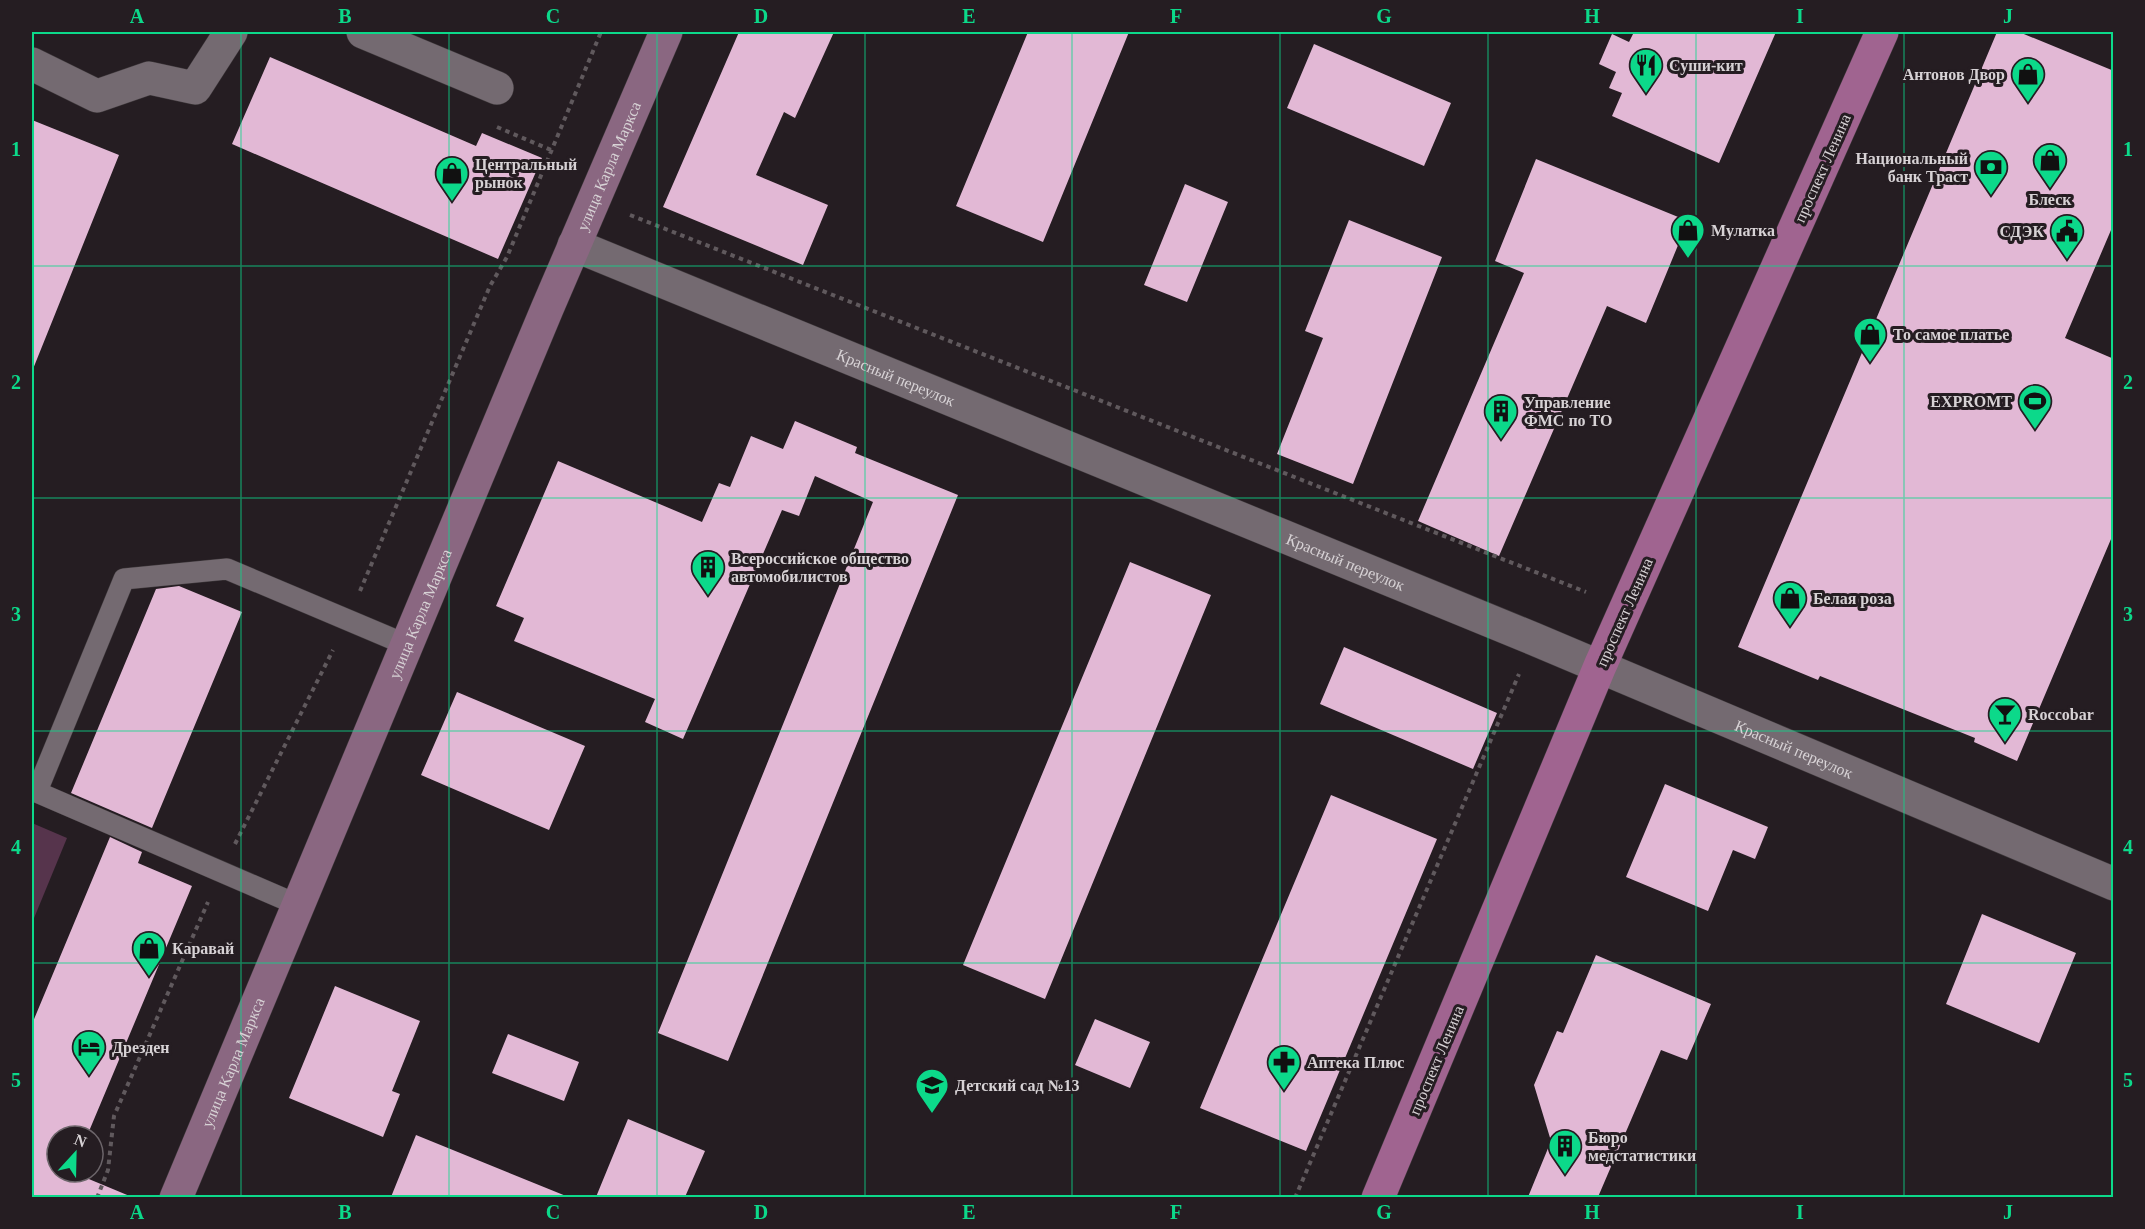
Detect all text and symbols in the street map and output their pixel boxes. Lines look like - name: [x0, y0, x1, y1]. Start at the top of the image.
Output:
- text: A: [130, 5, 145, 27]
- text: B: [338, 5, 352, 27]
- text: C: [546, 5, 560, 27]
- text: D: [754, 5, 768, 27]
- text: E: [962, 5, 976, 27]
- text: F: [1170, 5, 1182, 27]
- text: G: [1376, 5, 1392, 27]
- text: H: [1584, 5, 1600, 27]
- text: I: [1796, 5, 1804, 27]
- text: J: [2003, 5, 2013, 27]
- restaurant icon: Суши-кит: [1628, 47, 1664, 94]
- shop icon: Антонов Двор: [2010, 56, 2046, 103]
- place label: Суши-кит: [1669, 57, 1743, 75]
- place label: Антонов Двор: [1903, 66, 2005, 84]
- street label: улица Карла Маркса: [574, 99, 644, 234]
- street label: проспект Ленина: [1791, 111, 1855, 225]
- text: 1: [11, 138, 21, 160]
- text: 1: [2123, 138, 2133, 160]
- shop icon: Блеск: [2032, 142, 2068, 189]
- bank icon: Национальный банк Траст: [1973, 149, 2009, 196]
- place label: Национальный банк Траст: [1855, 150, 1968, 186]
- shop icon: Центральный рынок: [434, 155, 470, 202]
- place label: Центральный рынок: [475, 156, 577, 192]
- place label: Блеск: [2029, 191, 2072, 208]
- shop icon: Мулатка: [1670, 212, 1706, 259]
- public building icon: СДЭК: [2049, 213, 2085, 260]
- place label: Мулатка: [1711, 222, 1775, 240]
- place label: СДЭК: [1999, 223, 2044, 241]
- shop icon: То самое платье: [1852, 316, 1888, 363]
- place label: То самое платье: [1893, 326, 2009, 343]
- street label: Красный переулок: [834, 346, 958, 409]
- text: 2: [11, 371, 21, 393]
- text: 2: [2123, 371, 2133, 393]
- sports icon: EXPROMT: [2017, 383, 2053, 430]
- building icon: Управление ФМС по ТО: [1483, 393, 1519, 440]
- place label: EXPROMT: [1930, 393, 2012, 410]
- place label: Управление ФМС по ТО: [1524, 394, 1613, 429]
- street label: Красный переулок: [1284, 530, 1407, 594]
- street label: улица Карла Маркса: [386, 547, 455, 682]
- building icon: Всероссийское общество автомобилистов: [690, 549, 726, 596]
- place label: Всероссийское общество автомобилистов: [731, 550, 909, 585]
- street label: проспект Ленина: [1593, 555, 1657, 669]
- shop icon: Белая роза: [1772, 580, 1808, 627]
- place label: Белая роза: [1813, 590, 1892, 608]
- text: 3: [11, 603, 21, 625]
- text: 3: [2123, 603, 2133, 625]
- bar icon: Roccobar: [1987, 696, 2023, 743]
- place label: Roccobar: [2028, 706, 2094, 723]
- street label: Красный переулок: [1732, 717, 1855, 782]
- text: 4: [11, 836, 21, 858]
- text: 4: [2123, 836, 2133, 858]
- shop icon: Каравай: [131, 930, 167, 977]
- place label: Каравай: [172, 940, 234, 958]
- street label: улица Карла Маркса: [198, 995, 268, 1130]
- street label: проспект Ленина: [1406, 1003, 1468, 1118]
- hotel icon: Дрезден: [71, 1029, 107, 1076]
- place label: Дрезден: [112, 1039, 170, 1057]
- pharmacy icon: Аптека Плюс: [1266, 1044, 1302, 1091]
- place label: Аптека Плюс: [1307, 1054, 1404, 1071]
- school or university icon: Детский сад №13: [914, 1067, 950, 1114]
- text: 5: [11, 1069, 21, 1091]
- text: 5: [2123, 1069, 2133, 1091]
- place label: Детский сад №13: [955, 1077, 1080, 1095]
- north arrow: [45, 1124, 105, 1184]
- building icon: Бюро медстатистики: [1547, 1128, 1583, 1175]
- place label: Бюро медстатистики: [1588, 1129, 1696, 1164]
- text: N: [72, 1131, 89, 1151]
- text: A: [130, 1201, 145, 1223]
- text: B: [338, 1201, 352, 1223]
- text: C: [546, 1201, 560, 1223]
- text: D: [754, 1201, 768, 1223]
- text: E: [962, 1201, 976, 1223]
- text: F: [1170, 1201, 1182, 1223]
- text: G: [1376, 1201, 1392, 1223]
- text: H: [1584, 1201, 1600, 1223]
- text: I: [1796, 1201, 1804, 1223]
- text: J: [2003, 1201, 2013, 1223]

